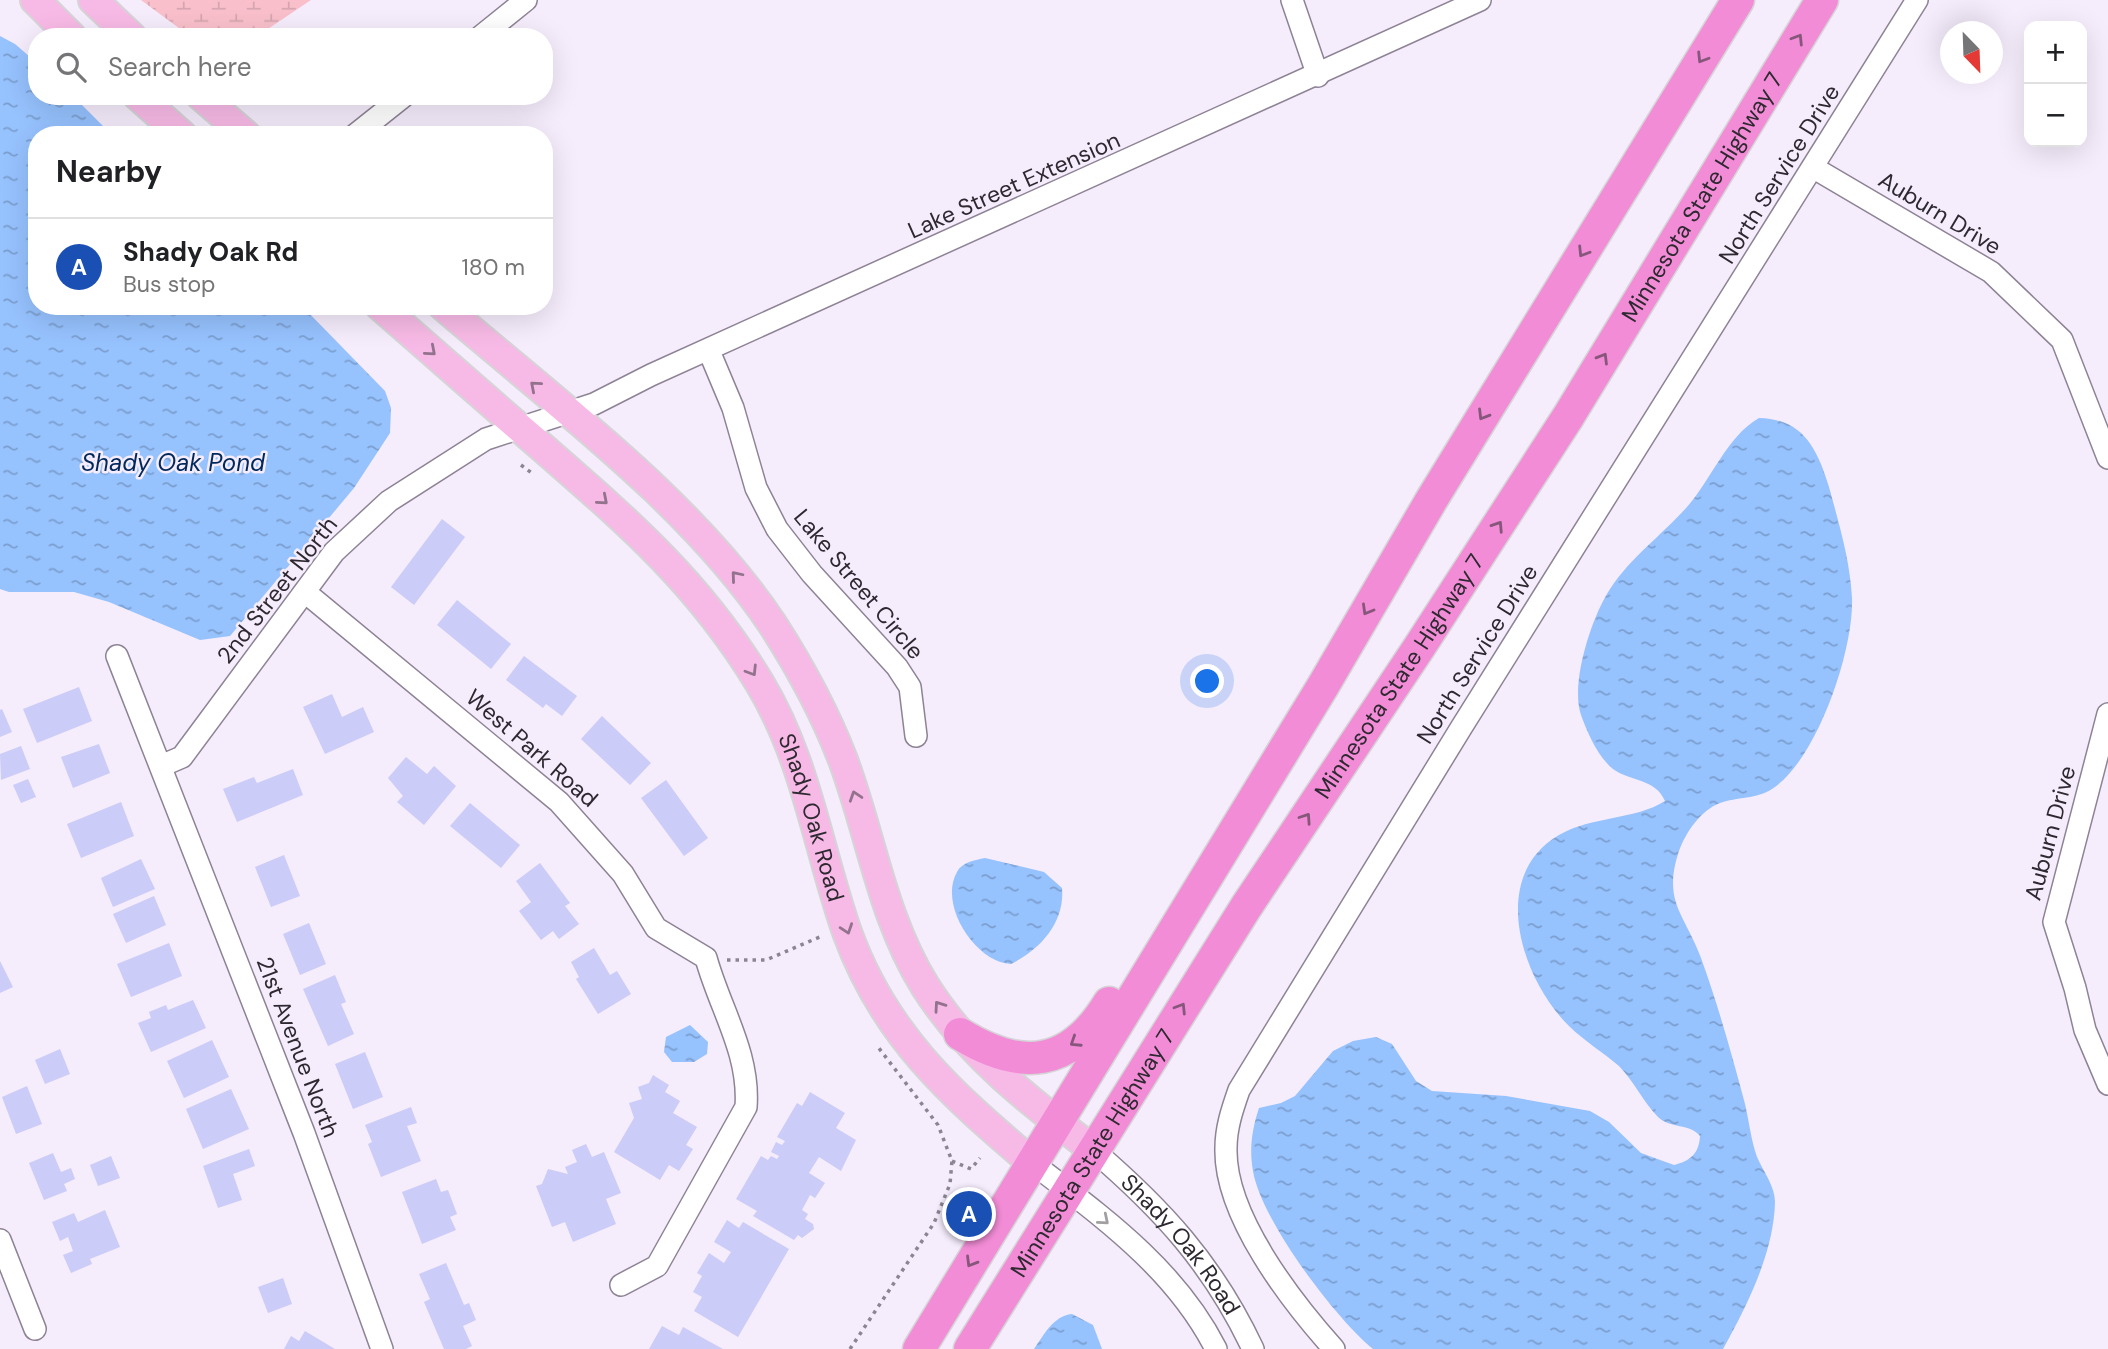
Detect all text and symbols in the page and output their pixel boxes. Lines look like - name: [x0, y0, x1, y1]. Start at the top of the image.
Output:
- north arrow: [1940, 21, 2003, 84]
- map controls: [2024, 21, 2087, 147]
- button: +: [2024, 21, 2087, 84]
- search box: [28, 28, 553, 105]
- one-way arrow: [1790, 33, 1803, 46]
- icon: search: [52, 48, 90, 86]
- text: Search here: [108, 50, 251, 84]
- one-way arrow: [1698, 50, 1711, 63]
- street label: Minnesota State Highway 7: [1615, 67, 1789, 327]
- street label: North Service Drive: [1712, 79, 1846, 269]
- button: −: [2024, 84, 2087, 147]
- street label: Lake Street Extension: [903, 125, 1125, 245]
- text: Nearby: [56, 152, 162, 191]
- street label: Auburn Drive: [1873, 165, 2007, 261]
- text: Shady Oak Rd: [123, 235, 298, 269]
- one-way arrow: [1578, 244, 1591, 257]
- text: A: [71, 252, 87, 282]
- text: 180 m: [461, 252, 525, 282]
- text: Bus stop: [123, 269, 215, 299]
- one-way arrow: [423, 343, 436, 355]
- one-way arrow: [1594, 352, 1607, 365]
- one-way arrow: [531, 382, 544, 394]
- one-way arrow: [1478, 407, 1491, 420]
- water label: Shady Oak Pond: [81, 447, 266, 478]
- one-way arrow: [595, 492, 608, 505]
- street label: Lake Street Circle: [787, 503, 931, 665]
- street label: 2nd Street North: [210, 510, 344, 670]
- one-way arrow: [1490, 520, 1503, 533]
- street label: Minnesota State Highway 7: [1308, 548, 1491, 804]
- street label: North Service Drive: [1410, 559, 1544, 749]
- one-way arrow: [732, 571, 744, 584]
- one-way arrow: [1362, 603, 1375, 616]
- one-way arrow: [743, 663, 756, 676]
- your location: [1190, 664, 1224, 698]
- street label: West Park Road: [460, 682, 604, 814]
- street label: Shady Oak Road: [772, 729, 851, 905]
- street label: Auburn Drive: [2018, 762, 2082, 904]
- one-way arrow: [848, 790, 863, 802]
- one-way arrow: [1298, 813, 1310, 826]
- one-way arrow: [839, 923, 853, 935]
- street label: 21st Avenue North: [250, 952, 346, 1142]
- one-way arrow: [935, 1001, 947, 1014]
- one-way arrow: [1173, 1003, 1186, 1016]
- street label: Minnesota State Highway 7: [1004, 1023, 1181, 1283]
- one-way arrow: [1070, 1034, 1083, 1047]
- street label: Shady Oak Road: [1115, 1167, 1247, 1320]
- pin: A: [946, 1188, 992, 1240]
- one-way arrow: [1095, 1212, 1108, 1224]
- one-way arrow: [966, 1255, 979, 1268]

